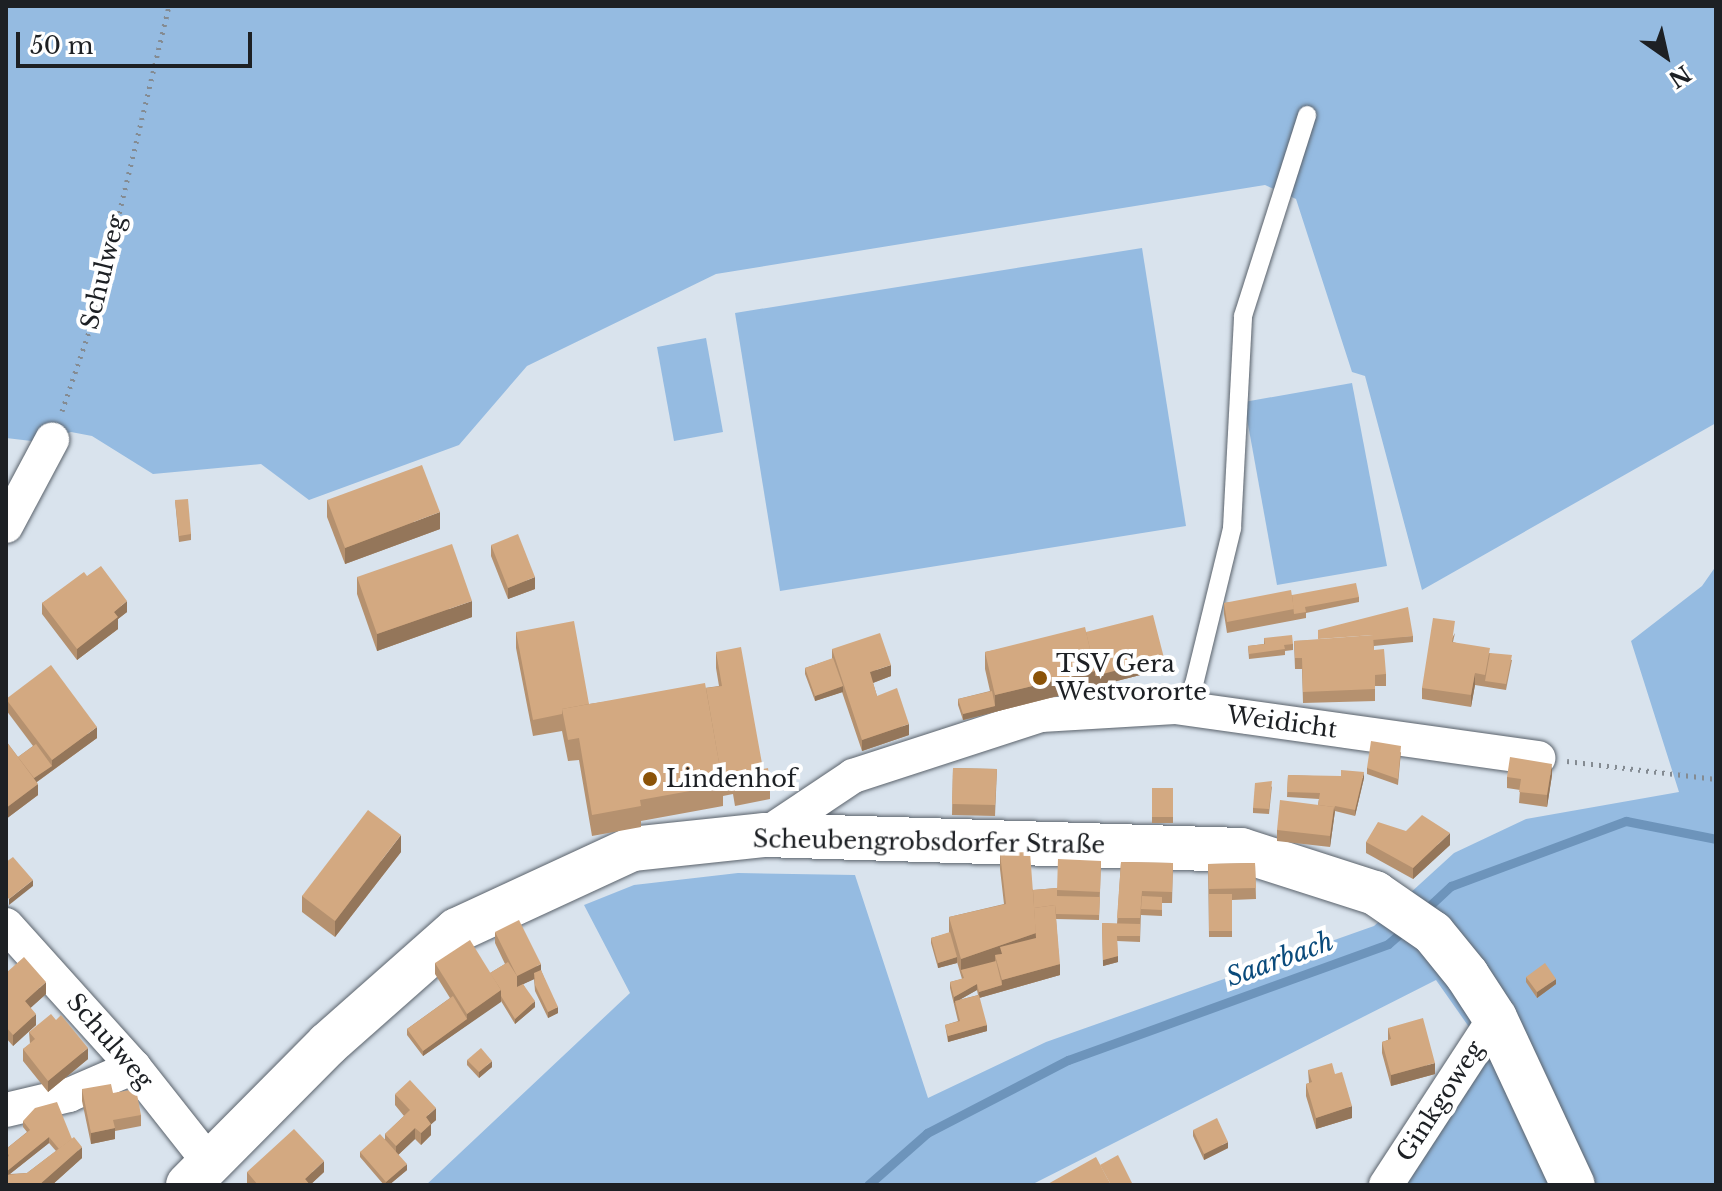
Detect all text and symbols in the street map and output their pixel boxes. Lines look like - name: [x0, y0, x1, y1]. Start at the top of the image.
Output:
- scale bar: [20, 16, 256, 66]
- north arrow: [1626, 16, 1706, 96]
- text: 50 m: [30, 31, 93, 60]
- text: N: [1664, 59, 1696, 93]
- street label: Schulweg: [75, 212, 131, 332]
- place label: TSV Gera Westvororte: [1056, 650, 1207, 706]
- marker: TSV Gera Westvororte: [1031, 669, 1049, 687]
- street label: Weidicht: [1225, 700, 1339, 744]
- place label: Lindenhof: [666, 765, 797, 793]
- marker: Lindenhof: [641, 770, 659, 788]
- street label: Scheubengrobsdorfer Straße: [752, 825, 1106, 859]
- water label: Saarbach: [1222, 926, 1338, 994]
- street label: Schulweg: [61, 987, 159, 1095]
- street label: Ginkgoweg: [1390, 1035, 1490, 1167]

